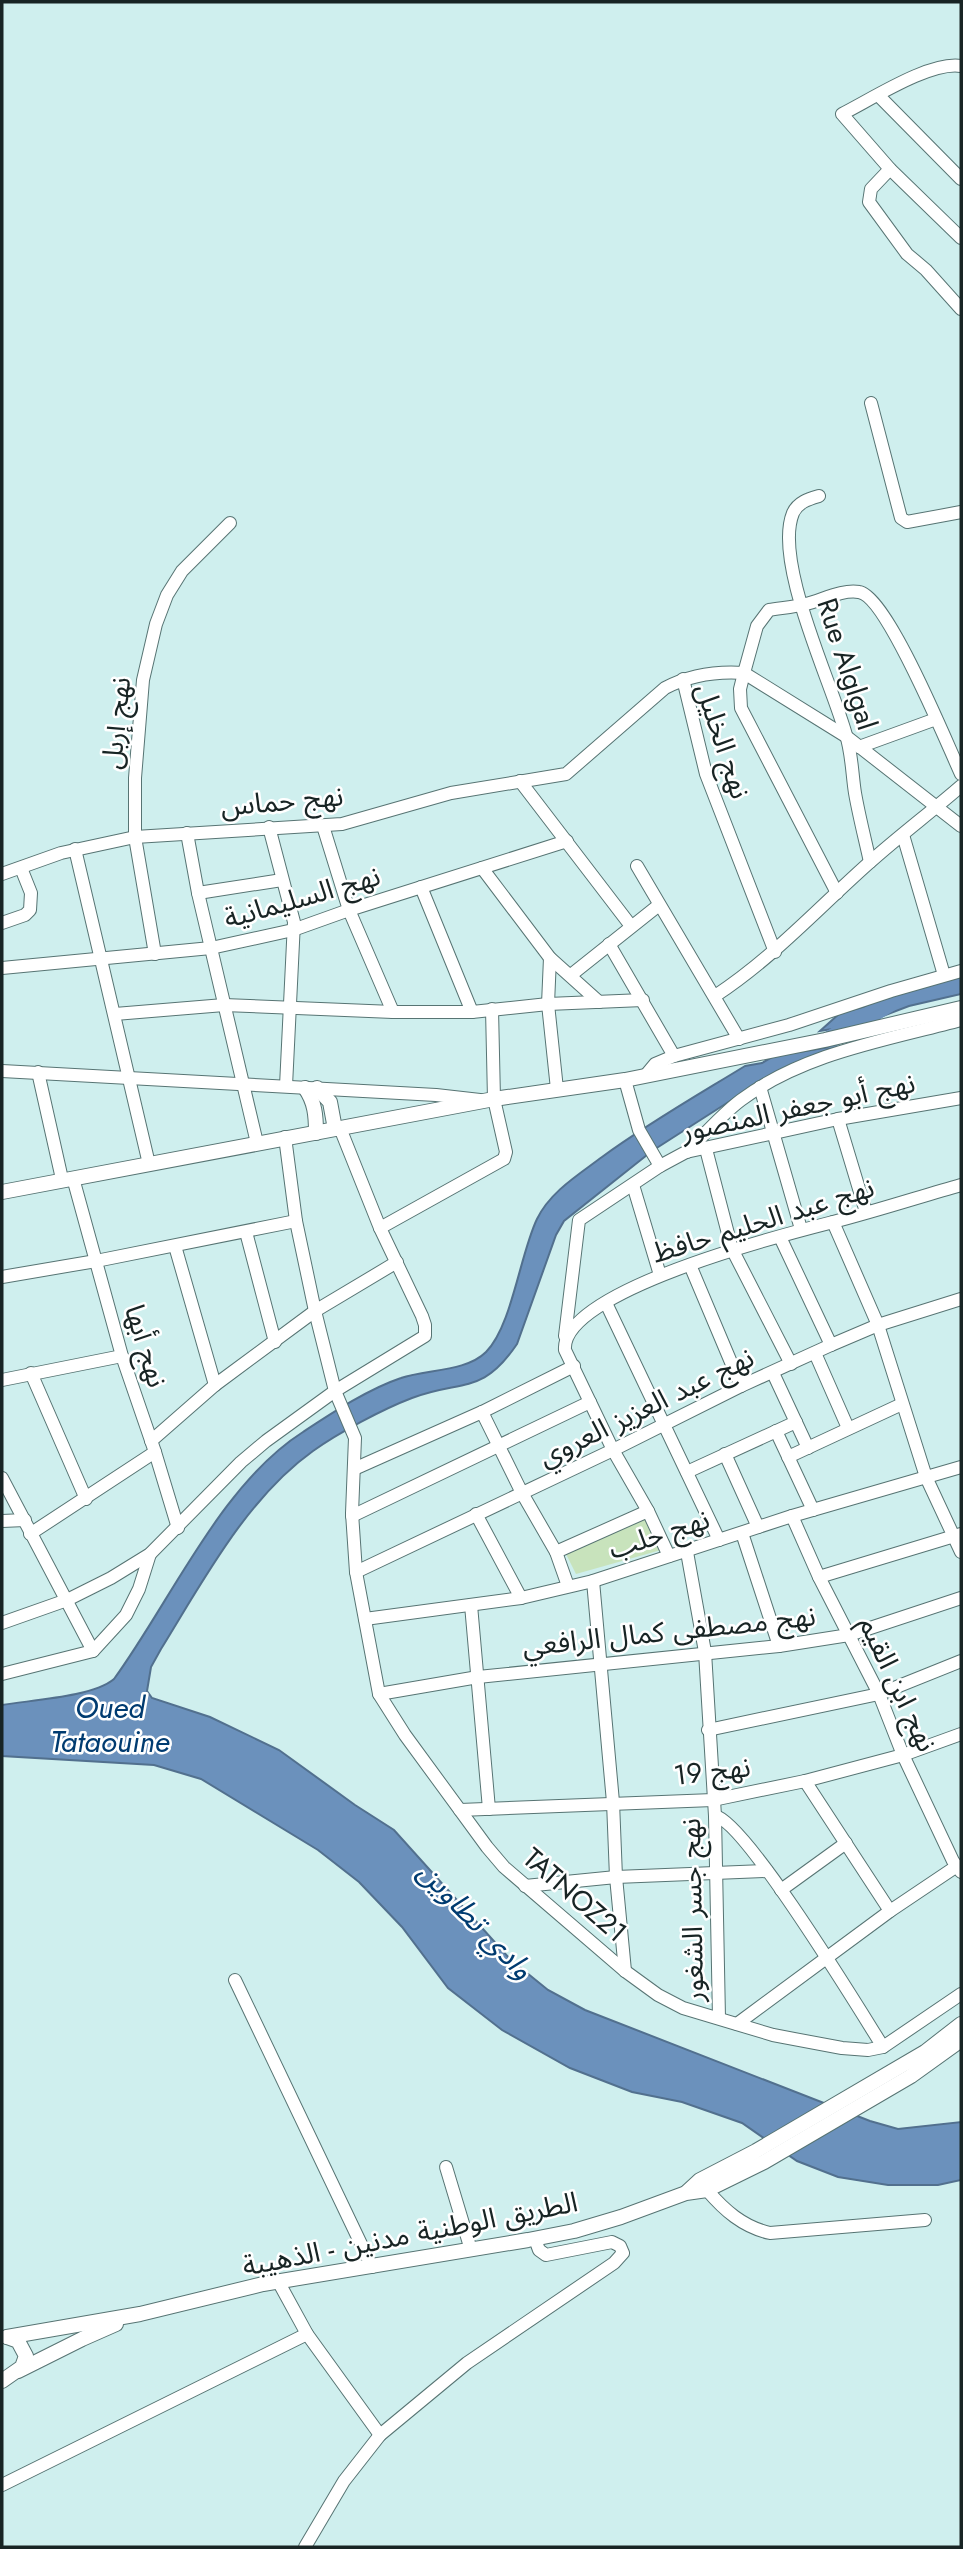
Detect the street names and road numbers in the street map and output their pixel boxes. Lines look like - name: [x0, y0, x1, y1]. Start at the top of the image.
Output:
- street label: Rue Alglgal: [806, 593, 888, 735]
- street label: نهج إربل: [91, 675, 141, 771]
- street label: نهج الخليل: [685, 678, 761, 804]
- street label: نهج حماس: [219, 775, 345, 827]
- street label: نهج السليمانية: [219, 855, 385, 939]
- street label: نهج أبو جعفر المنصور: [676, 1062, 919, 1152]
- street label: نهج عبد الحليم حافظ: [647, 1167, 879, 1274]
- street label: نهج أبها: [114, 1299, 178, 1393]
- street label: نهج عبد العزيز العروي: [531, 1337, 761, 1477]
- street label: نهج حلب: [603, 1498, 715, 1570]
- street label: نهج مصطفى كمال الرافعي: [520, 1595, 818, 1667]
- street label: نهج ابن القيم: [848, 1609, 947, 1759]
- street label: نهج 19: [671, 1746, 753, 1796]
- street label: نهج جسر الشغور: [670, 1818, 714, 2003]
- street label: TATNOZ21: [514, 1838, 636, 1952]
- street label: الطريق الوطنية مدنين - الذهيبة: [239, 2181, 581, 2287]

